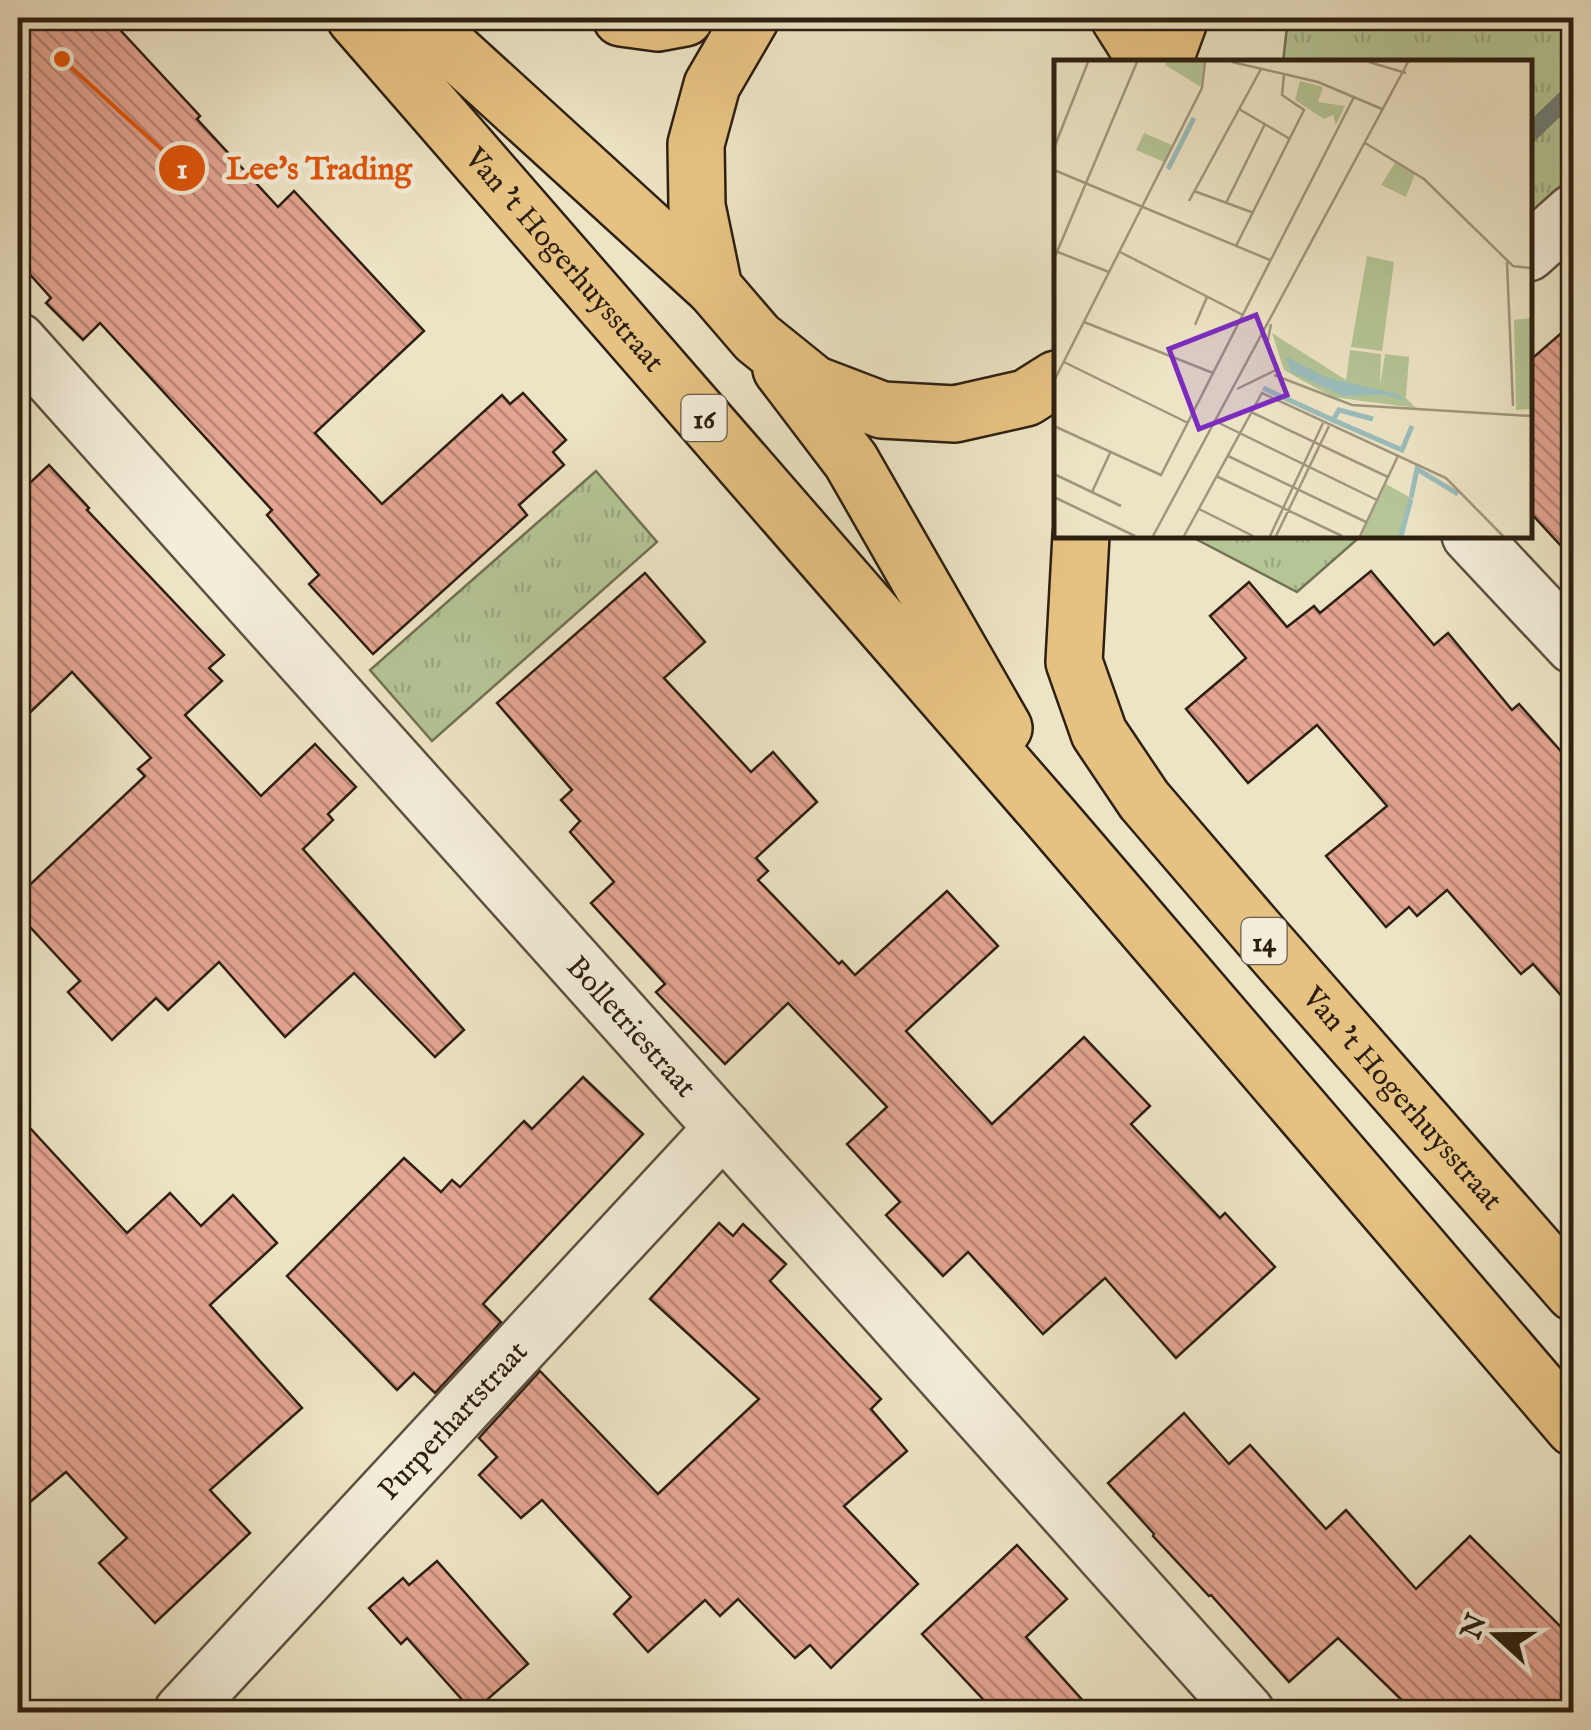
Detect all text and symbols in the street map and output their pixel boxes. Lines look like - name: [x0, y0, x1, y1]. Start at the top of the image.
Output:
- inset map: [1054, 60, 1531, 538]
- callout: Lee's Trading: [157, 137, 432, 199]
- street label: Van 't Hogerhuysstraat: [455, 140, 672, 381]
- text: Lee's Trading: [226, 150, 413, 191]
- text: 1: [176, 151, 188, 189]
- road number: 16: [682, 395, 726, 441]
- road number: 14: [1242, 918, 1286, 964]
- street label: Bolletriestraat: [557, 949, 704, 1106]
- street label: Van 't Hogerhuysstraat: [1292, 979, 1510, 1219]
- street label: Purperhartstraat: [371, 1334, 537, 1509]
- north arrow: [1446, 1585, 1546, 1685]
- text: N: [1454, 1609, 1496, 1645]

